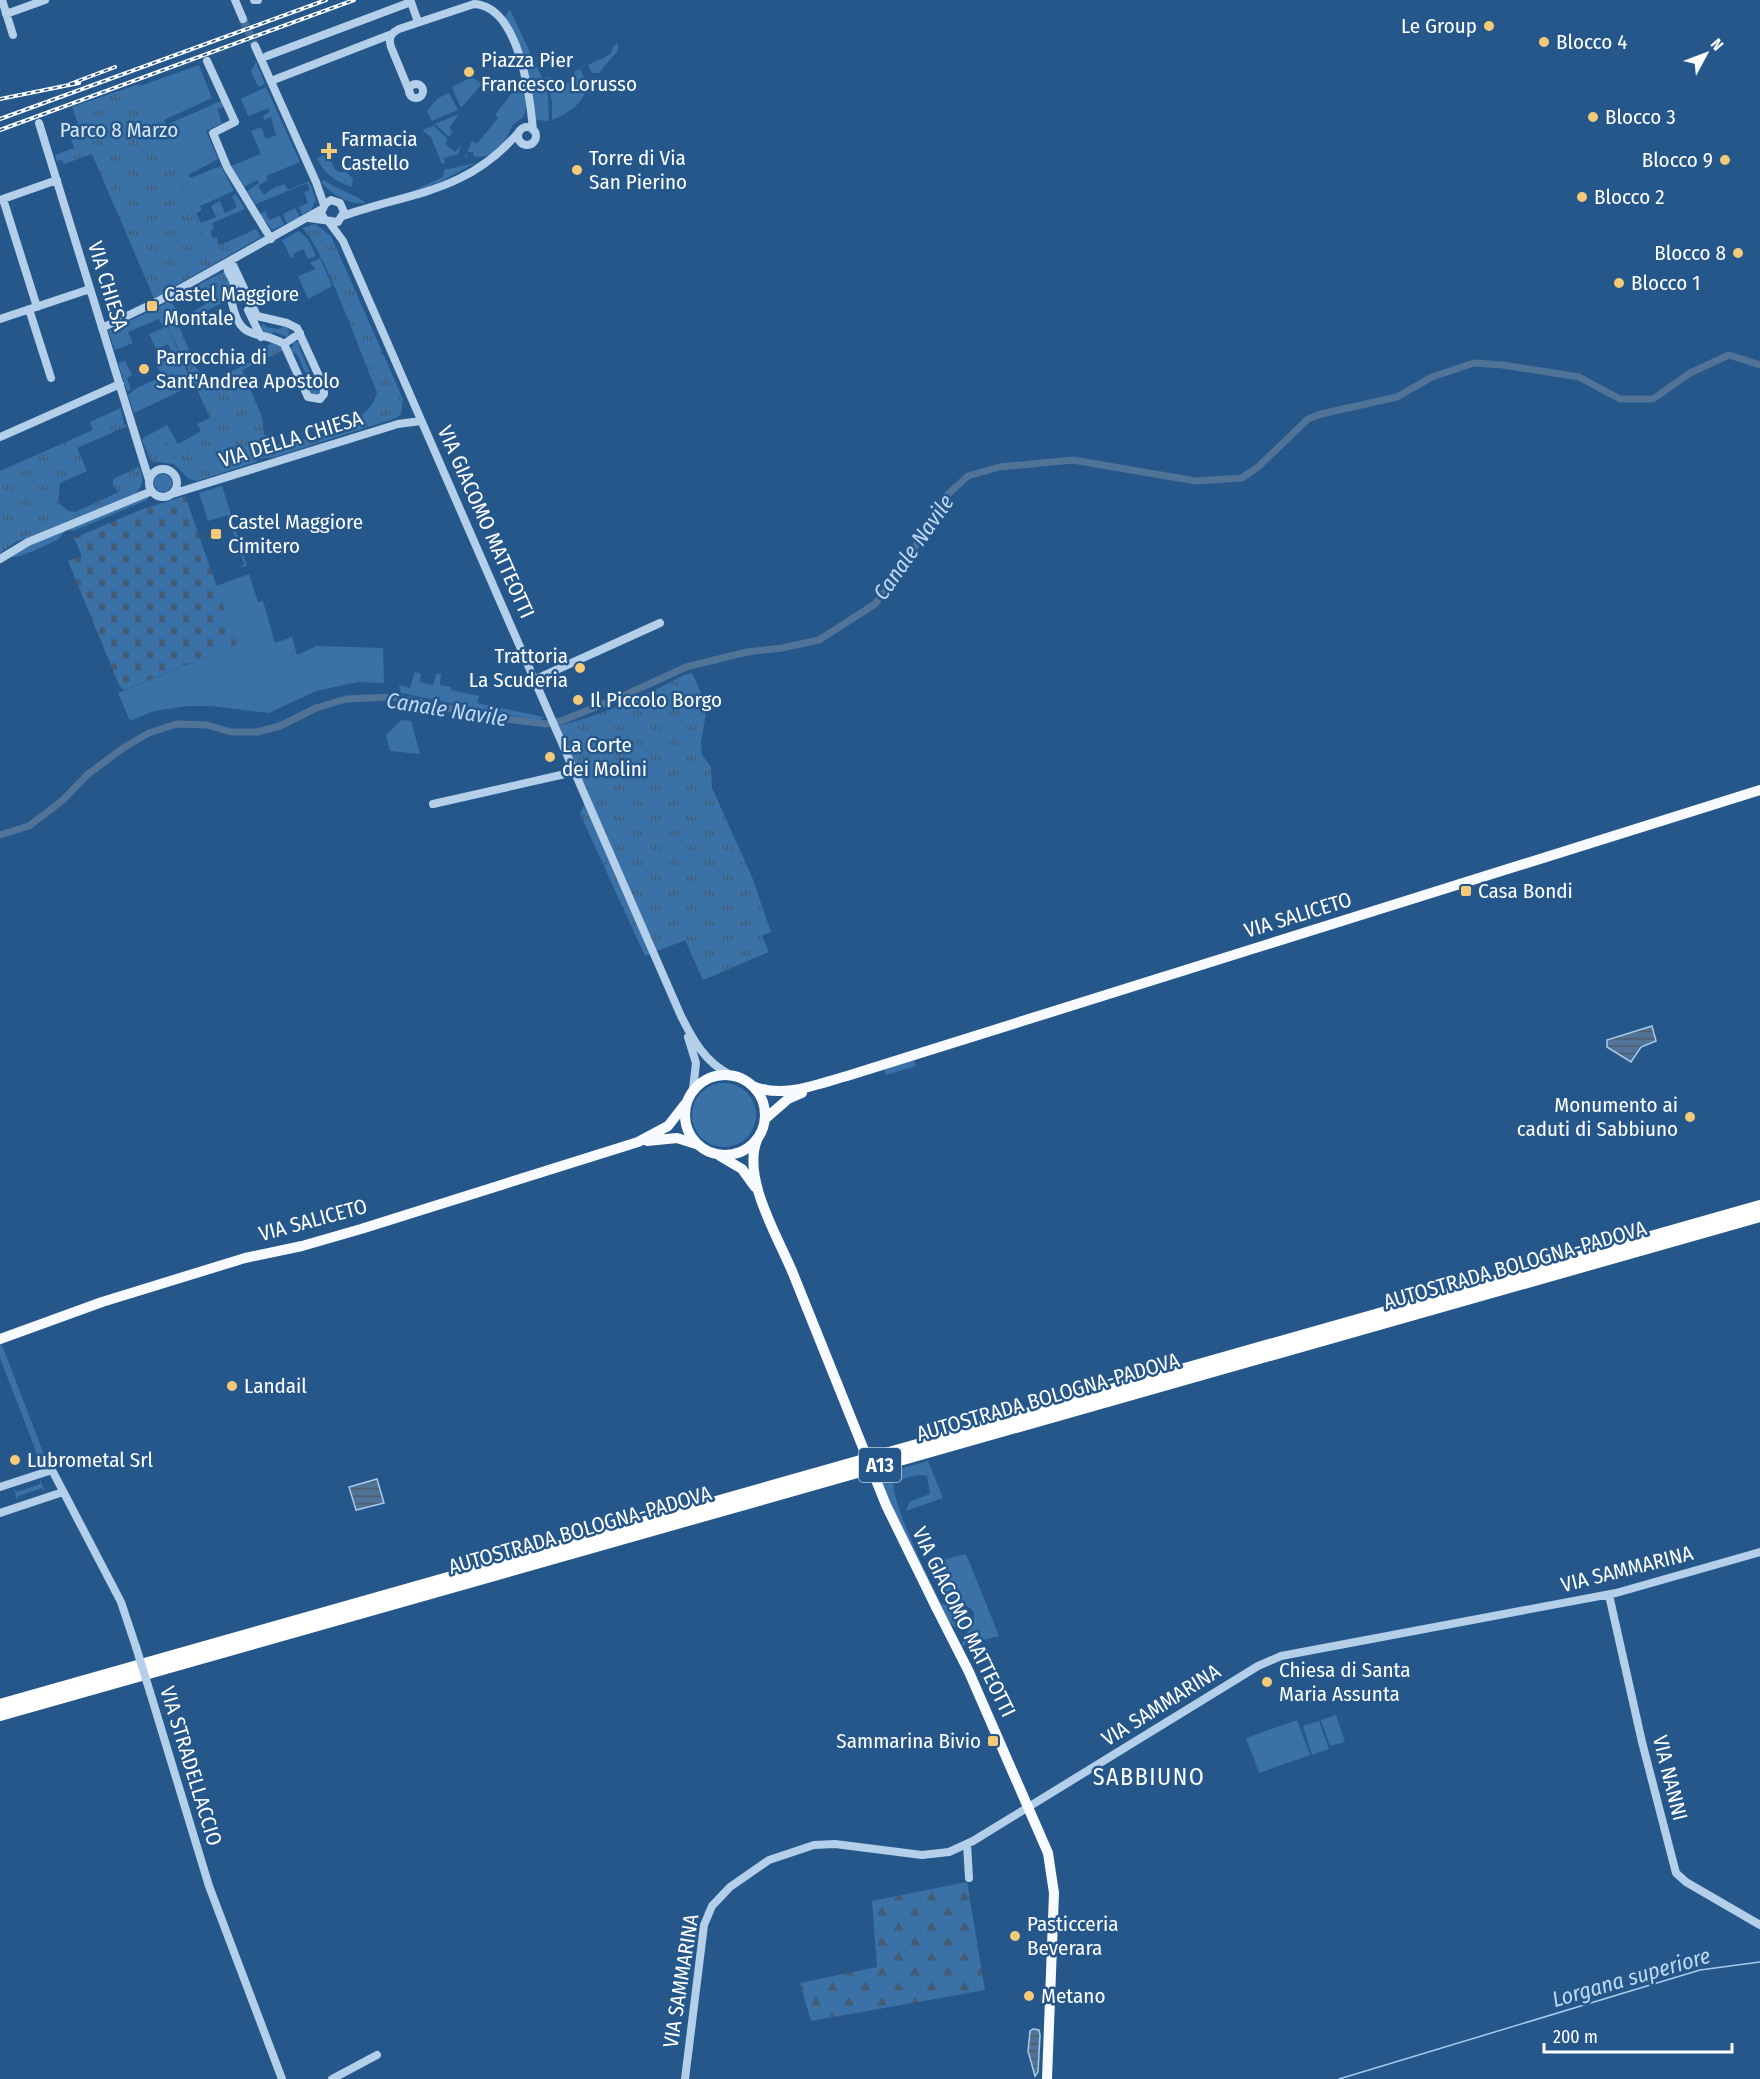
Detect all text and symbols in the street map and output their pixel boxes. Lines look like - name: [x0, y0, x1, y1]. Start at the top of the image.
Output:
- place label: Le Group: [1401, 13, 1477, 39]
- marker: Le Group: [1482, 19, 1496, 33]
- north arrow: [1676, 24, 1736, 84]
- place label: Blocco 4: [1556, 29, 1627, 55]
- marker: Blocco 4: [1537, 35, 1551, 49]
- text: N: [1707, 35, 1727, 54]
- place label: Piazza Pier Francesco Lorusso: [481, 47, 637, 97]
- marker: Piazza Pier Francesco Lorusso: [462, 65, 476, 79]
- place label: Blocco 3: [1605, 104, 1676, 130]
- marker: Blocco 3: [1586, 110, 1600, 124]
- park label: Parco 8 Marzo: [60, 117, 178, 143]
- place label: Farmacia Castello: [341, 126, 418, 176]
- marker: Farmacia Castello: [322, 144, 336, 158]
- place label: Torre di Via San Pierino: [589, 145, 687, 195]
- place label: Blocco 9: [1642, 147, 1713, 173]
- marker: Blocco 9: [1718, 153, 1732, 167]
- marker: Torre di Via San Pierino: [570, 163, 584, 177]
- place label: Blocco 2: [1594, 184, 1664, 210]
- marker: Blocco 2: [1575, 190, 1589, 204]
- street label: VIA CHIESA: [82, 238, 134, 334]
- place label: Blocco 8: [1654, 240, 1726, 266]
- marker: Blocco 8: [1731, 246, 1745, 260]
- place label: Blocco 1: [1631, 270, 1700, 296]
- marker: Blocco 1: [1612, 276, 1626, 290]
- place label: Castel Maggiore Montale: [164, 281, 299, 331]
- marker: Castel Maggiore Montale: [145, 299, 159, 313]
- place label: Parrocchia di Sant'Andrea Apostolo: [156, 344, 340, 394]
- marker: Parrocchia di Sant'Andrea Apostolo: [137, 362, 151, 376]
- street label: VIA DELLA CHIESA: [216, 405, 366, 473]
- street label: VIA GIACOMO MATTEOTTI: [432, 422, 540, 622]
- water label: Canale Navile: [867, 489, 960, 605]
- place label: Castel Maggiore Cimitero: [228, 509, 363, 559]
- marker: Castel Maggiore Cimitero: [209, 527, 223, 541]
- place label: Trattoria La Scuderia: [469, 643, 568, 693]
- marker: Trattoria La Scuderia: [573, 661, 587, 675]
- water label: Canale Navile: [384, 687, 509, 732]
- place label: Il Piccolo Borgo: [590, 687, 722, 713]
- marker: Il Piccolo Borgo: [571, 693, 585, 707]
- place label: La Corte dei Molini: [562, 732, 647, 782]
- marker: La Corte dei Molini: [543, 750, 557, 764]
- place label: Casa Bondi: [1478, 878, 1573, 904]
- marker: Casa Bondi: [1459, 884, 1473, 898]
- street label: VIA SALICETO: [1241, 886, 1355, 944]
- place label: Monumento ai caduti di Sabbiuno: [1517, 1092, 1678, 1142]
- marker: Monumento ai caduti di Sabbiuno: [1683, 1110, 1697, 1124]
- street label: VIA SALICETO: [256, 1193, 370, 1247]
- street label: AUTOSTRADA BOLOGNA-PADOVA: [1380, 1215, 1650, 1315]
- street label: AUTOSTRADA BOLOGNA-PADOVA: [913, 1347, 1183, 1447]
- place label: Landail: [244, 1373, 307, 1399]
- marker: Landail: [225, 1379, 239, 1393]
- place label: Lubrometal Srl: [27, 1447, 153, 1473]
- road number: A13: [859, 1448, 901, 1482]
- marker: Lubrometal Srl: [8, 1453, 22, 1467]
- street label: AUTOSTRADA BOLOGNA-PADOVA: [445, 1480, 715, 1580]
- street label: VIA GIACOMO MATTEOTTI: [907, 1523, 1021, 1721]
- street label: VIA SAMMARINA: [1558, 1540, 1696, 1598]
- place label: Chiesa di Santa Maria Assunta: [1279, 1657, 1411, 1707]
- street label: VIA SAMMARINA: [1097, 1658, 1225, 1752]
- marker: Chiesa di Santa Maria Assunta: [1260, 1675, 1274, 1689]
- street label: VIA STRADELLACCIO: [154, 1683, 228, 1849]
- place label: Sammarina Bivio: [836, 1728, 981, 1754]
- street label: VIA NANNI: [1647, 1733, 1693, 1823]
- marker: Sammarina Bivio: [986, 1734, 1000, 1748]
- district label: SABBIUNO: [1093, 1763, 1205, 1791]
- place label: Pasticceria Beverara: [1027, 1911, 1119, 1961]
- street label: VIA SAMMARINA: [658, 1912, 704, 2050]
- marker: Pasticceria Beverara: [1008, 1929, 1022, 1943]
- water label: Lorgana superiore: [1549, 1942, 1713, 2013]
- place label: Metano: [1041, 1983, 1105, 2009]
- marker: Metano: [1022, 1989, 1036, 2003]
- scale bar: [1544, 2016, 1732, 2054]
- text: 200 m: [1553, 2026, 1598, 2048]

